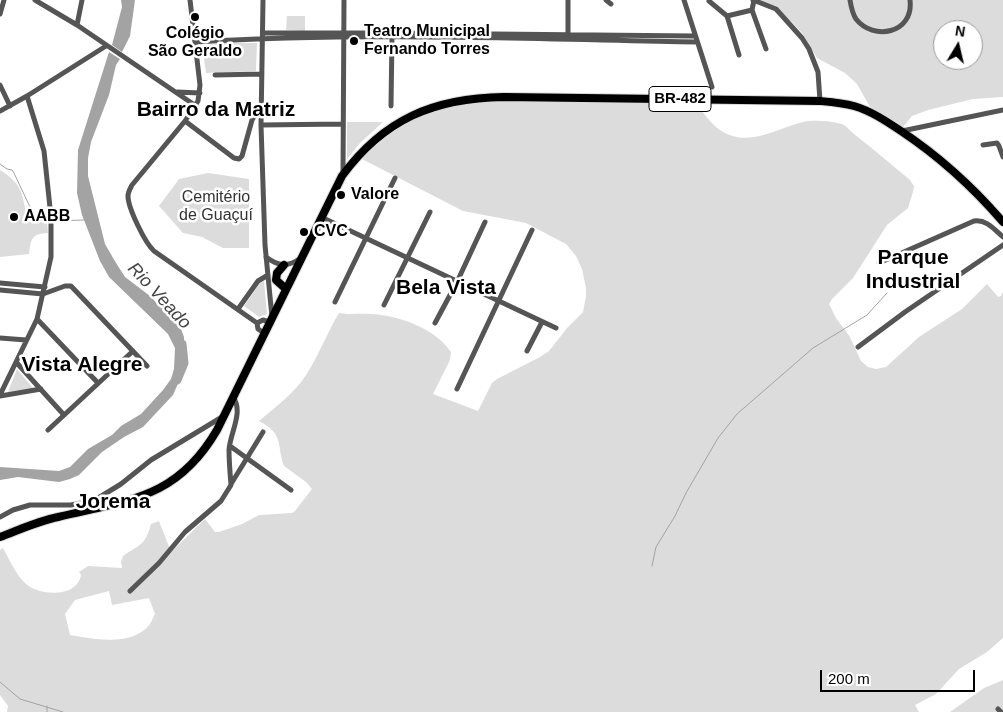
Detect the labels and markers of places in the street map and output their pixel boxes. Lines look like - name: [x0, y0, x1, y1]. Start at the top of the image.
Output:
- marker: Colégio São Geraldo: [189, 11, 201, 23]
- place label: Teatro Municipal Fernando Torres: [364, 22, 490, 60]
- place label: Colégio São Geraldo: [148, 24, 242, 62]
- marker: Teatro Municipal Fernando Torres: [348, 35, 360, 47]
- place label: Valore: [351, 185, 399, 205]
- marker: Valore: [335, 189, 347, 201]
- place label: AABB: [24, 207, 70, 227]
- marker: AABB: [8, 211, 20, 223]
- place label: CVC: [314, 222, 348, 242]
- marker: CVC: [298, 226, 310, 238]

